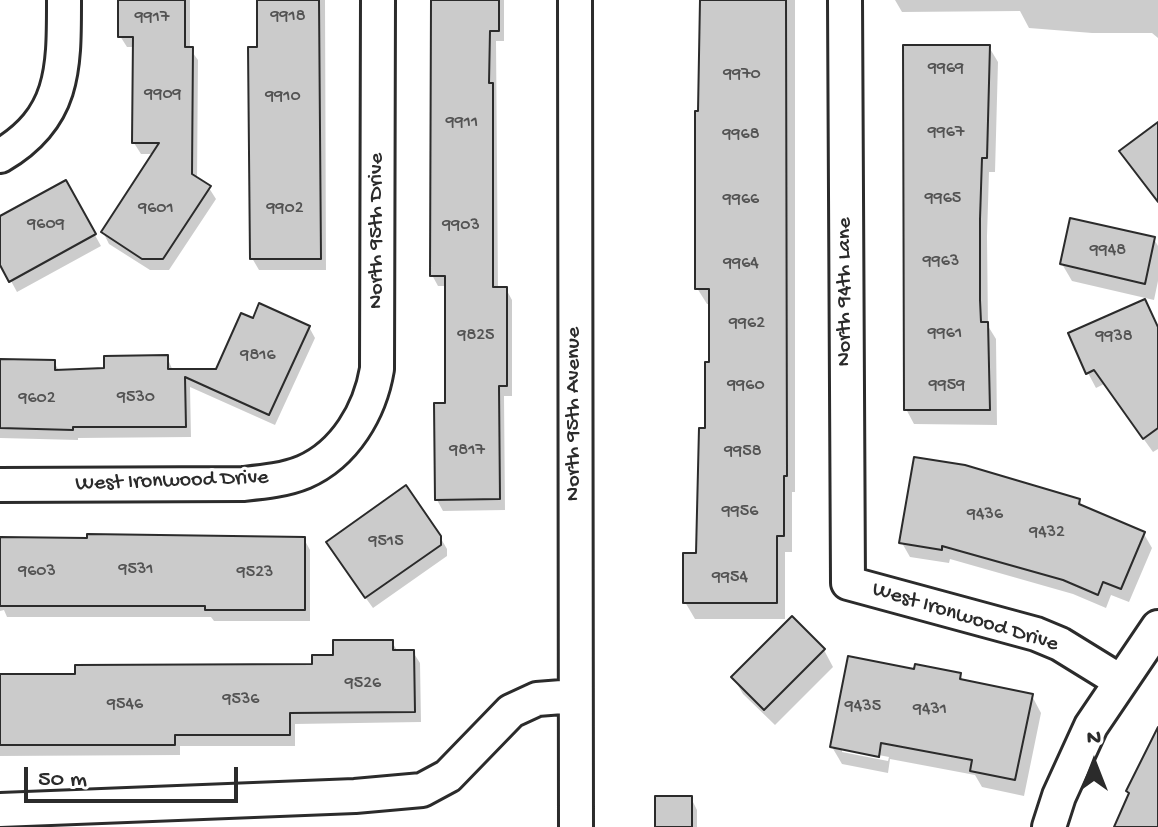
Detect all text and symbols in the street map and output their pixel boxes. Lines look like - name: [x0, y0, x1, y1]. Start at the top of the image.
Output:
- house number: 9918: [270, 6, 306, 28]
- house number: 9917: [135, 7, 169, 29]
- house number: 9969: [928, 58, 964, 80]
- house number: 9970: [723, 64, 761, 86]
- house number: 9909: [144, 84, 182, 106]
- house number: 9910: [265, 86, 301, 108]
- house number: 9911: [446, 112, 478, 134]
- house number: 9967: [928, 122, 964, 144]
- house number: 9968: [722, 124, 760, 146]
- street label: North 95th Drive: [365, 153, 391, 309]
- house number: 9965: [925, 188, 961, 210]
- house number: 9966: [723, 189, 759, 211]
- house number: 9601: [138, 198, 174, 220]
- house number: 9902: [266, 198, 304, 220]
- house number: 9609: [27, 214, 65, 236]
- house number: 9903: [442, 215, 480, 237]
- street label: North 94th Lane: [833, 217, 859, 367]
- house number: 9948: [1090, 240, 1126, 262]
- house number: 9963: [923, 251, 959, 273]
- house number: 9964: [723, 253, 759, 275]
- house number: 9962: [729, 313, 765, 335]
- house number: 9961: [928, 323, 962, 345]
- house number: 9825: [457, 325, 495, 347]
- house number: 9938: [1095, 326, 1133, 348]
- street label: North 95th Avenue: [562, 327, 588, 501]
- house number: 9816: [240, 345, 276, 367]
- house number: 9960: [727, 375, 765, 397]
- house number: 9959: [929, 375, 965, 397]
- house number: 9530: [117, 387, 155, 409]
- house number: 9602: [18, 388, 56, 410]
- house number: 9817: [449, 440, 485, 462]
- house number: 9958: [724, 441, 762, 463]
- street label: West Ironwood Drive: [75, 465, 269, 499]
- house number: 9956: [722, 501, 758, 523]
- house number: 9436: [967, 504, 1003, 526]
- house number: 9432: [1029, 522, 1065, 544]
- house number: 9515: [368, 531, 404, 553]
- house number: 9531: [118, 559, 154, 581]
- house number: 9603: [18, 561, 56, 583]
- house number: 9523: [237, 562, 273, 584]
- house number: 9954: [712, 567, 748, 589]
- street label: West Ironwood Drive: [869, 577, 1061, 659]
- house number: 9526: [345, 673, 381, 695]
- house number: 9536: [223, 689, 259, 711]
- house number: 9546: [107, 694, 143, 716]
- house number: 9435: [845, 696, 881, 718]
- house number: 9431: [913, 699, 947, 721]
- north arrow: [1054, 723, 1134, 803]
- text: N: [1087, 726, 1101, 752]
- scale bar: [28, 751, 242, 801]
- text: 50 m: [38, 766, 87, 795]

